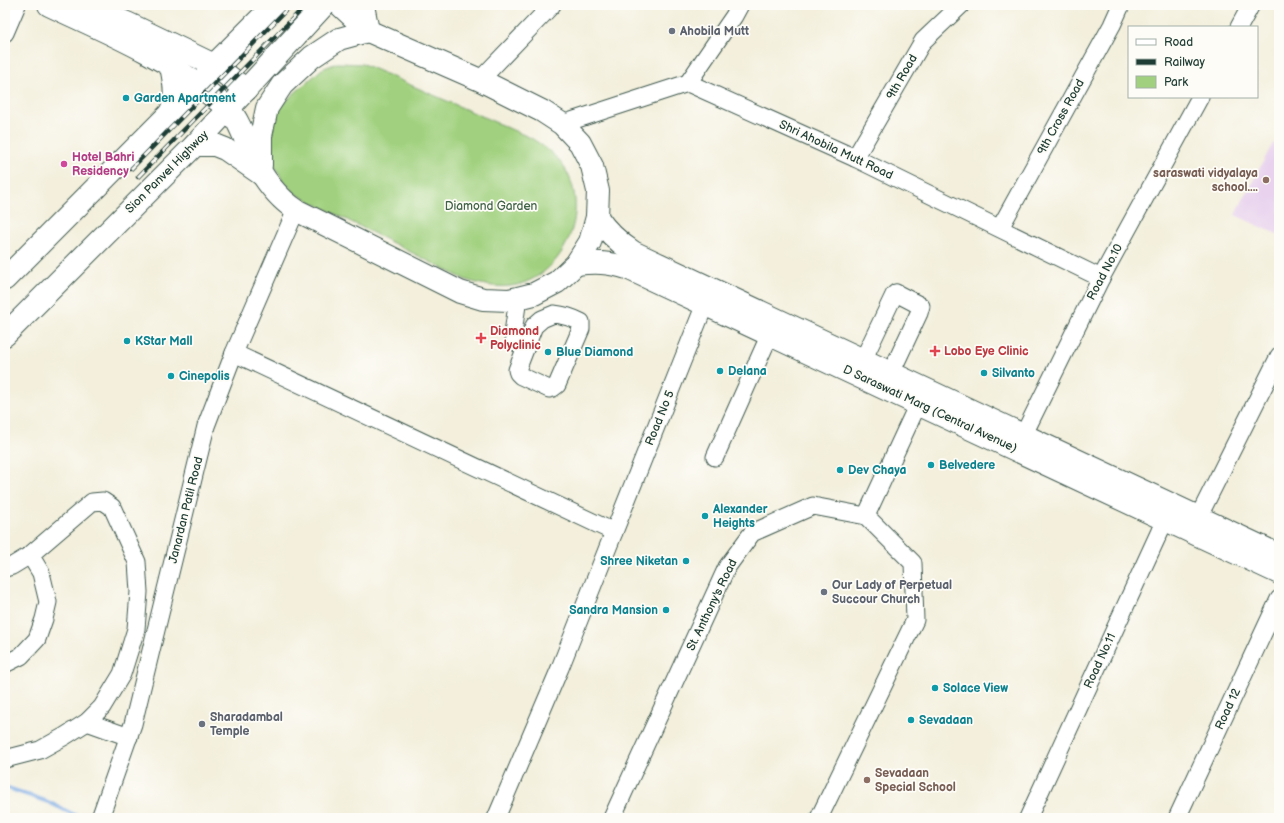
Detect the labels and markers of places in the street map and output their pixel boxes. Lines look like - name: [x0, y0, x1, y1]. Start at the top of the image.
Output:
- place label: Ahobila Mutt: [679, 24, 749, 39]
- marker: Ahobila Mutt: [667, 26, 677, 36]
- place label: Garden Apartment: [134, 91, 236, 106]
- marker: Garden Apartment: [121, 93, 131, 103]
- place label: Hotel Bahri Residency: [72, 150, 134, 179]
- marker: Hotel Bahri Residency: [59, 159, 69, 169]
- place label: saraswati vidyalaya school....: [1153, 166, 1258, 195]
- marker: saraswati vidyalaya school....: [1261, 175, 1271, 185]
- place label: Diamond Polyclinic: [490, 324, 541, 353]
- marker: Diamond Polyclinic: [475, 332, 487, 344]
- place label: KStar Mall: [135, 334, 192, 349]
- marker: KStar Mall: [122, 336, 132, 346]
- place label: Lobo Eye Clinic: [944, 344, 1029, 359]
- place label: Blue Diamond: [556, 345, 633, 360]
- marker: Lobo Eye Clinic: [929, 345, 941, 357]
- marker: Blue Diamond: [543, 347, 553, 357]
- place label: Delana: [728, 364, 767, 379]
- marker: Delana: [715, 366, 725, 376]
- place label: Silvanto: [992, 366, 1035, 381]
- marker: Silvanto: [979, 368, 989, 378]
- place label: Cinepolis: [179, 369, 230, 384]
- marker: Cinepolis: [166, 371, 176, 381]
- place label: Belvedere: [939, 458, 995, 473]
- marker: Belvedere: [926, 460, 936, 470]
- place label: Dev Chaya: [848, 463, 906, 478]
- marker: Dev Chaya: [835, 465, 845, 475]
- place label: Alexander Heights: [712, 502, 768, 531]
- marker: Alexander Heights: [700, 511, 710, 521]
- place label: Shree Niketan: [600, 554, 678, 569]
- marker: Shree Niketan: [681, 556, 691, 566]
- place label: Our Lady of Perpetual Succour Church: [832, 578, 952, 607]
- marker: Our Lady of Perpetual Succour Church: [819, 587, 829, 597]
- place label: Sandra Mansion: [569, 603, 658, 618]
- marker: Sandra Mansion: [661, 605, 671, 615]
- place label: Solace View: [943, 681, 1008, 696]
- marker: Solace View: [930, 683, 940, 693]
- place label: Sharadambal Temple: [210, 710, 283, 739]
- place label: Sevadaan: [919, 713, 973, 728]
- marker: Sevadaan: [906, 715, 916, 725]
- marker: Sharadambal Temple: [197, 719, 207, 729]
- place label: Sevadaan Special School: [875, 766, 956, 795]
- marker: Sevadaan Special School: [862, 775, 872, 785]

